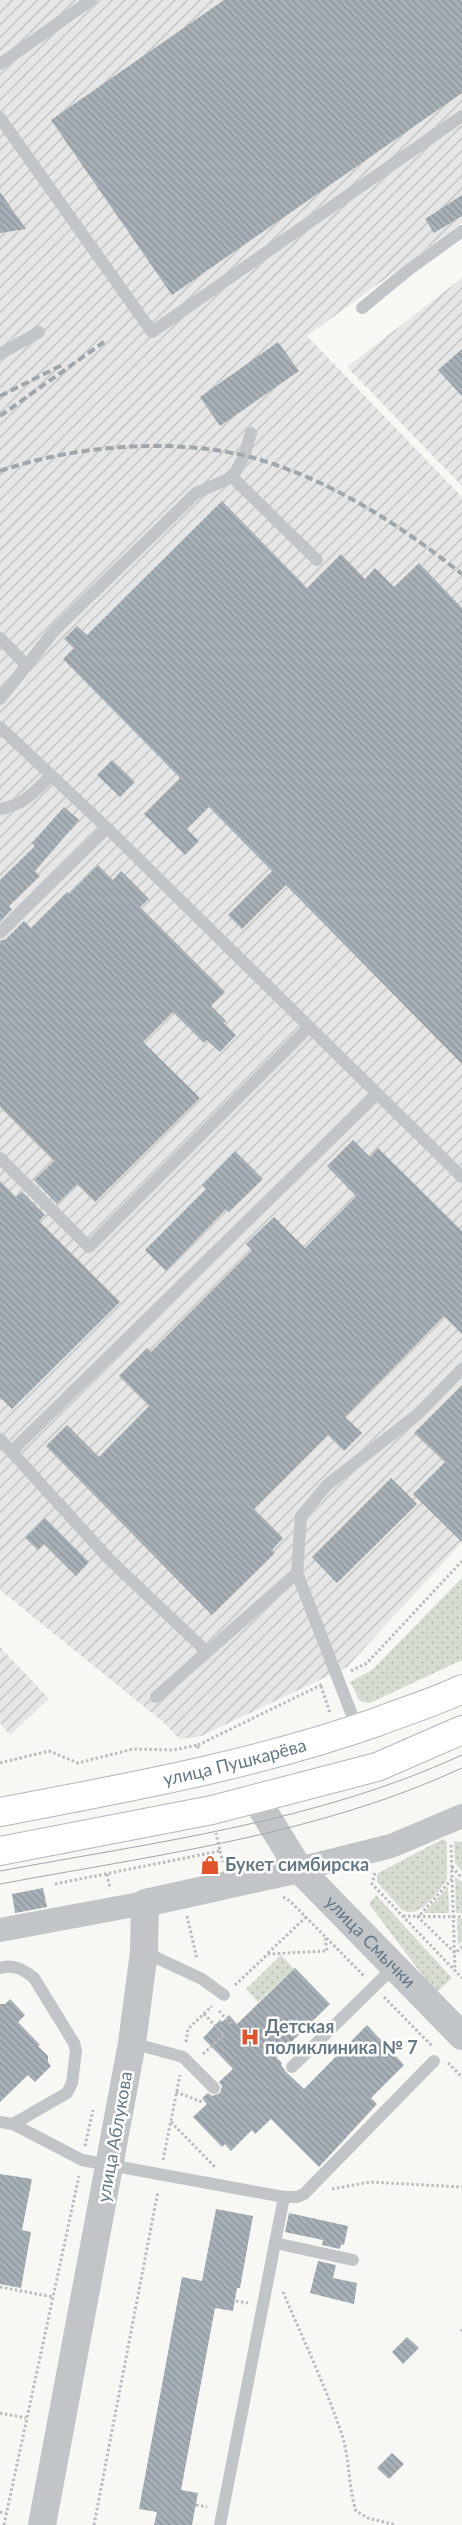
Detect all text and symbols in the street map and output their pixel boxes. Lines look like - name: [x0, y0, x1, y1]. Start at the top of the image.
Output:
- street label: улица Пушкарёва: [161, 1733, 309, 1790]
- place label: Букет симбирска: [225, 1853, 369, 1875]
- shop icon: Букет симбирска: [199, 1854, 221, 1876]
- street label: улица Смычки: [321, 1890, 421, 1992]
- place label: Детская поликлиника № 7: [265, 2015, 418, 2058]
- hospital icon: Детская поликлиника № 7: [239, 2026, 261, 2048]
- street label: улица Аблукова: [92, 2070, 136, 2204]

